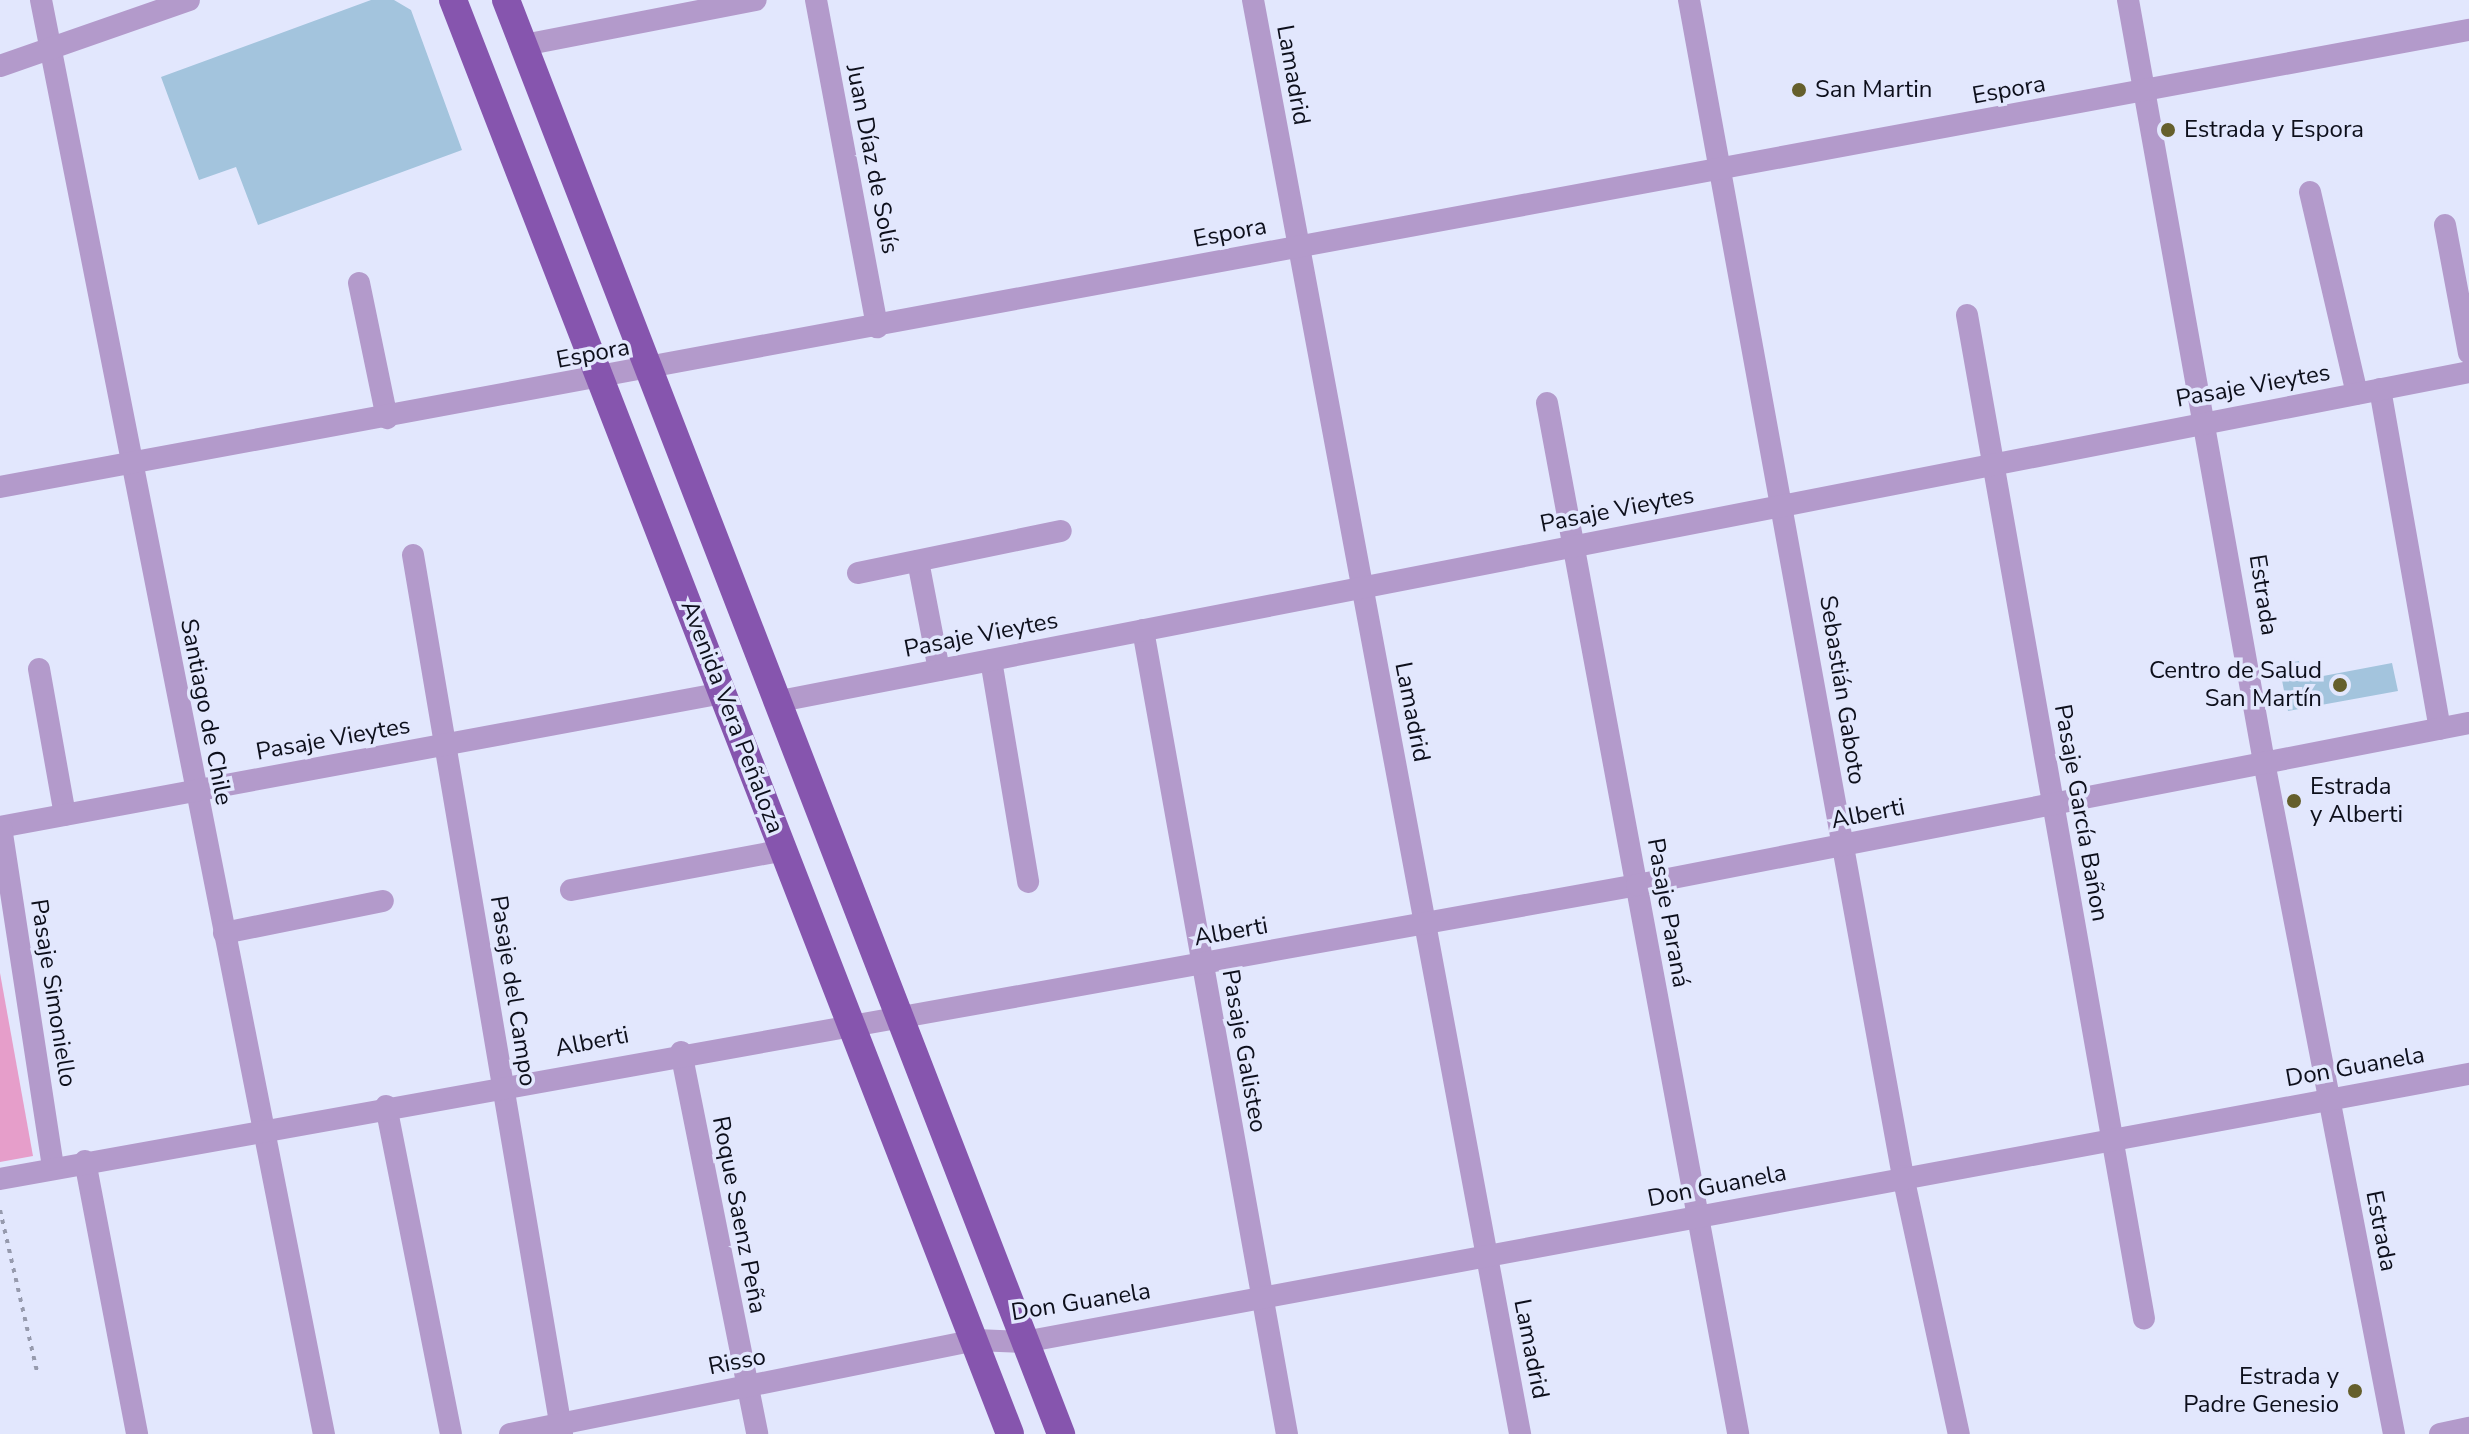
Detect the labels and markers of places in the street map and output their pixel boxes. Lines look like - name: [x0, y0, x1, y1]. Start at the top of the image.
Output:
- place label: San Martin: [1815, 76, 1932, 104]
- marker: San Martin: [1790, 81, 1808, 99]
- place label: Estrada y Espora: [2184, 116, 2364, 144]
- marker: Estrada y Espora: [2159, 121, 2177, 139]
- place label: Centro de Salud San Martín: [2149, 657, 2322, 713]
- marker: Centro de Salud San Martín: [2329, 674, 2351, 696]
- place label: Estrada y Alberti: [2310, 773, 2403, 829]
- marker: Estrada y Alberti: [2285, 792, 2303, 810]
- place label: Estrada y Padre Genesio: [2183, 1363, 2339, 1419]
- marker: Estrada y Padre Genesio: [2346, 1382, 2364, 1400]

